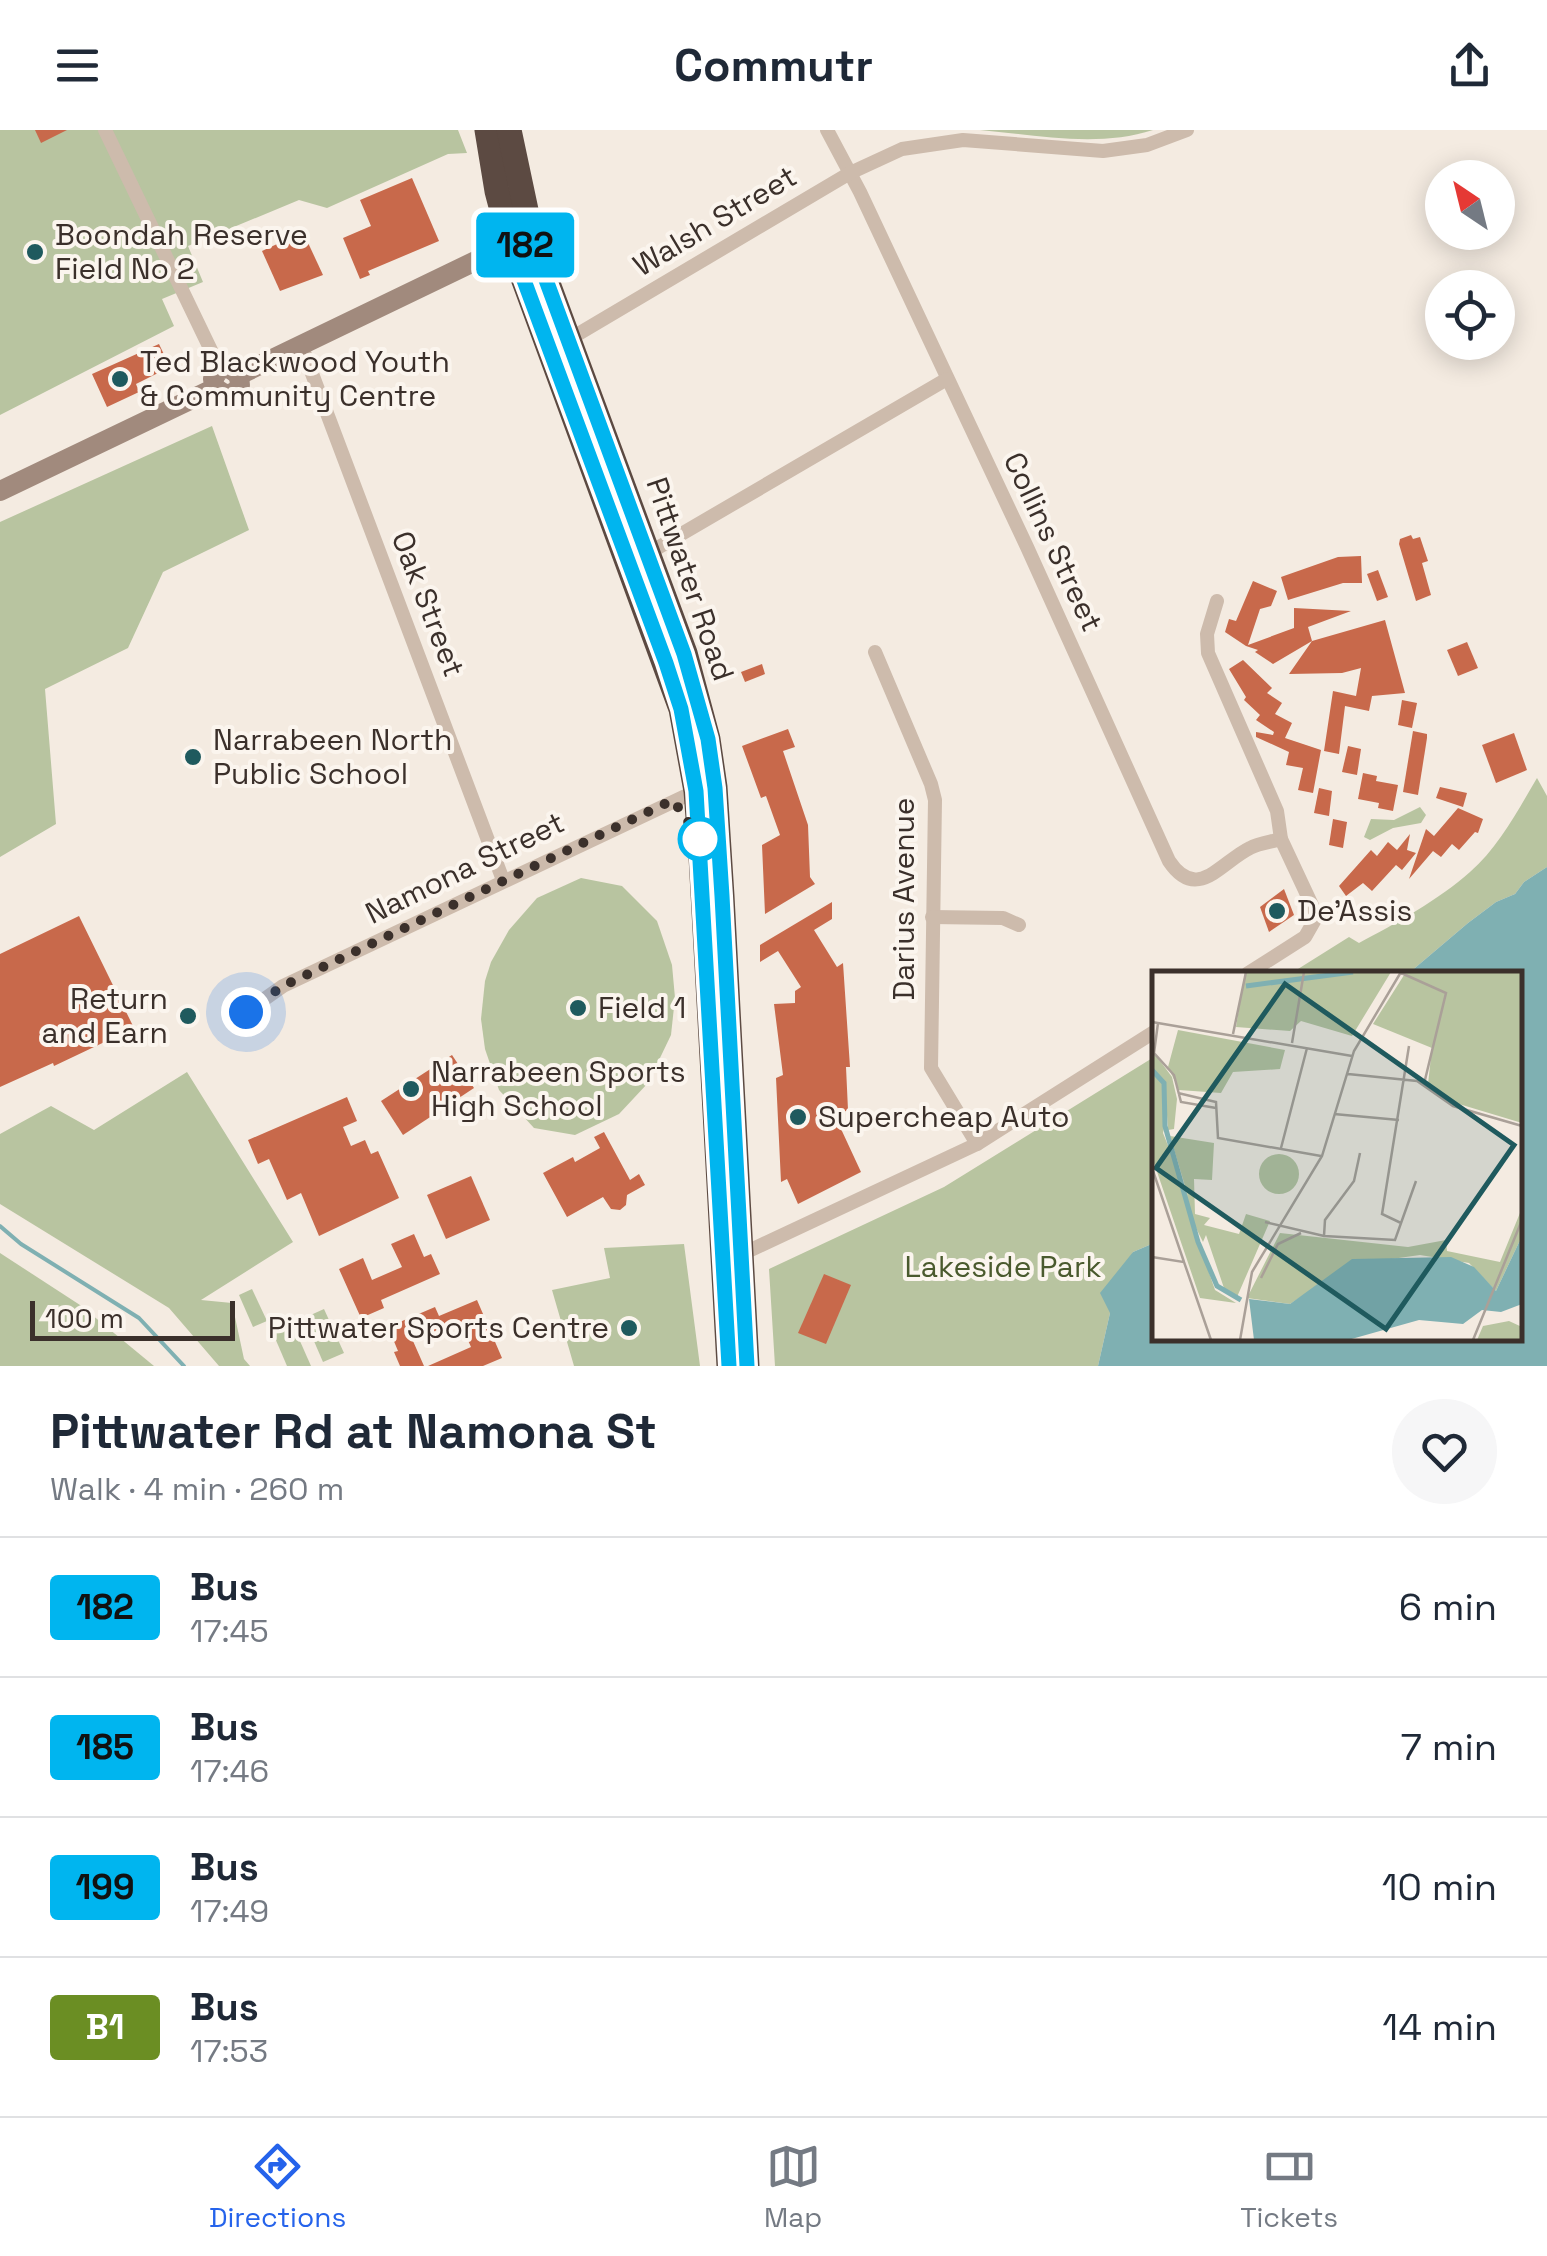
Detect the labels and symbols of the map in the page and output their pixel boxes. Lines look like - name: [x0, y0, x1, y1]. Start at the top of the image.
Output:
- street label: Walsh Street: [626, 156, 804, 285]
- north arrow: [1425, 160, 1515, 250]
- line badge: 182: [468, 212, 582, 278]
- place label: Boondah Reserve Field No 2: [55, 215, 308, 288]
- marker: Boondah Reserve Field No 2: [24, 241, 46, 263]
- place label: Ted Blackwood Youth & Community Centre: [140, 342, 450, 415]
- marker: Ted Blackwood Youth & Community Centre: [109, 368, 131, 390]
- street label: Collins Street: [995, 446, 1112, 638]
- street label: Pittwater Road: [637, 472, 744, 686]
- street label: Oak Street: [383, 525, 474, 682]
- place label: Narrabeen North Public School: [213, 720, 452, 793]
- marker: Narrabeen North Public School: [182, 746, 204, 768]
- street label: Darius Avenue: [884, 797, 923, 1001]
- street label: Namona Street: [359, 803, 571, 933]
- unlabelled marker: [679, 818, 721, 860]
- place label: De'Assis: [1297, 891, 1412, 930]
- marker: De'Assis: [1266, 900, 1288, 922]
- inset map: [1152, 971, 1522, 1341]
- place label: Return and Earn: [41, 979, 168, 1052]
- your location: [221, 987, 271, 1037]
- place label: Field 1: [598, 988, 686, 1027]
- marker: Field 1: [567, 997, 589, 1019]
- marker: Return and Earn: [177, 1005, 199, 1027]
- place label: Narrabeen Sports High School: [431, 1052, 686, 1125]
- marker: Narrabeen Sports High School: [400, 1078, 422, 1100]
- place label: Supercheap Auto: [818, 1097, 1070, 1136]
- marker: Supercheap Auto: [787, 1106, 809, 1128]
- park label: Lakeside Park: [904, 1247, 1102, 1286]
- scale bar: [30, 1296, 235, 1340]
- place label: Pittwater Sports Centre: [268, 1308, 609, 1347]
- marker: Pittwater Sports Centre: [618, 1317, 640, 1339]

